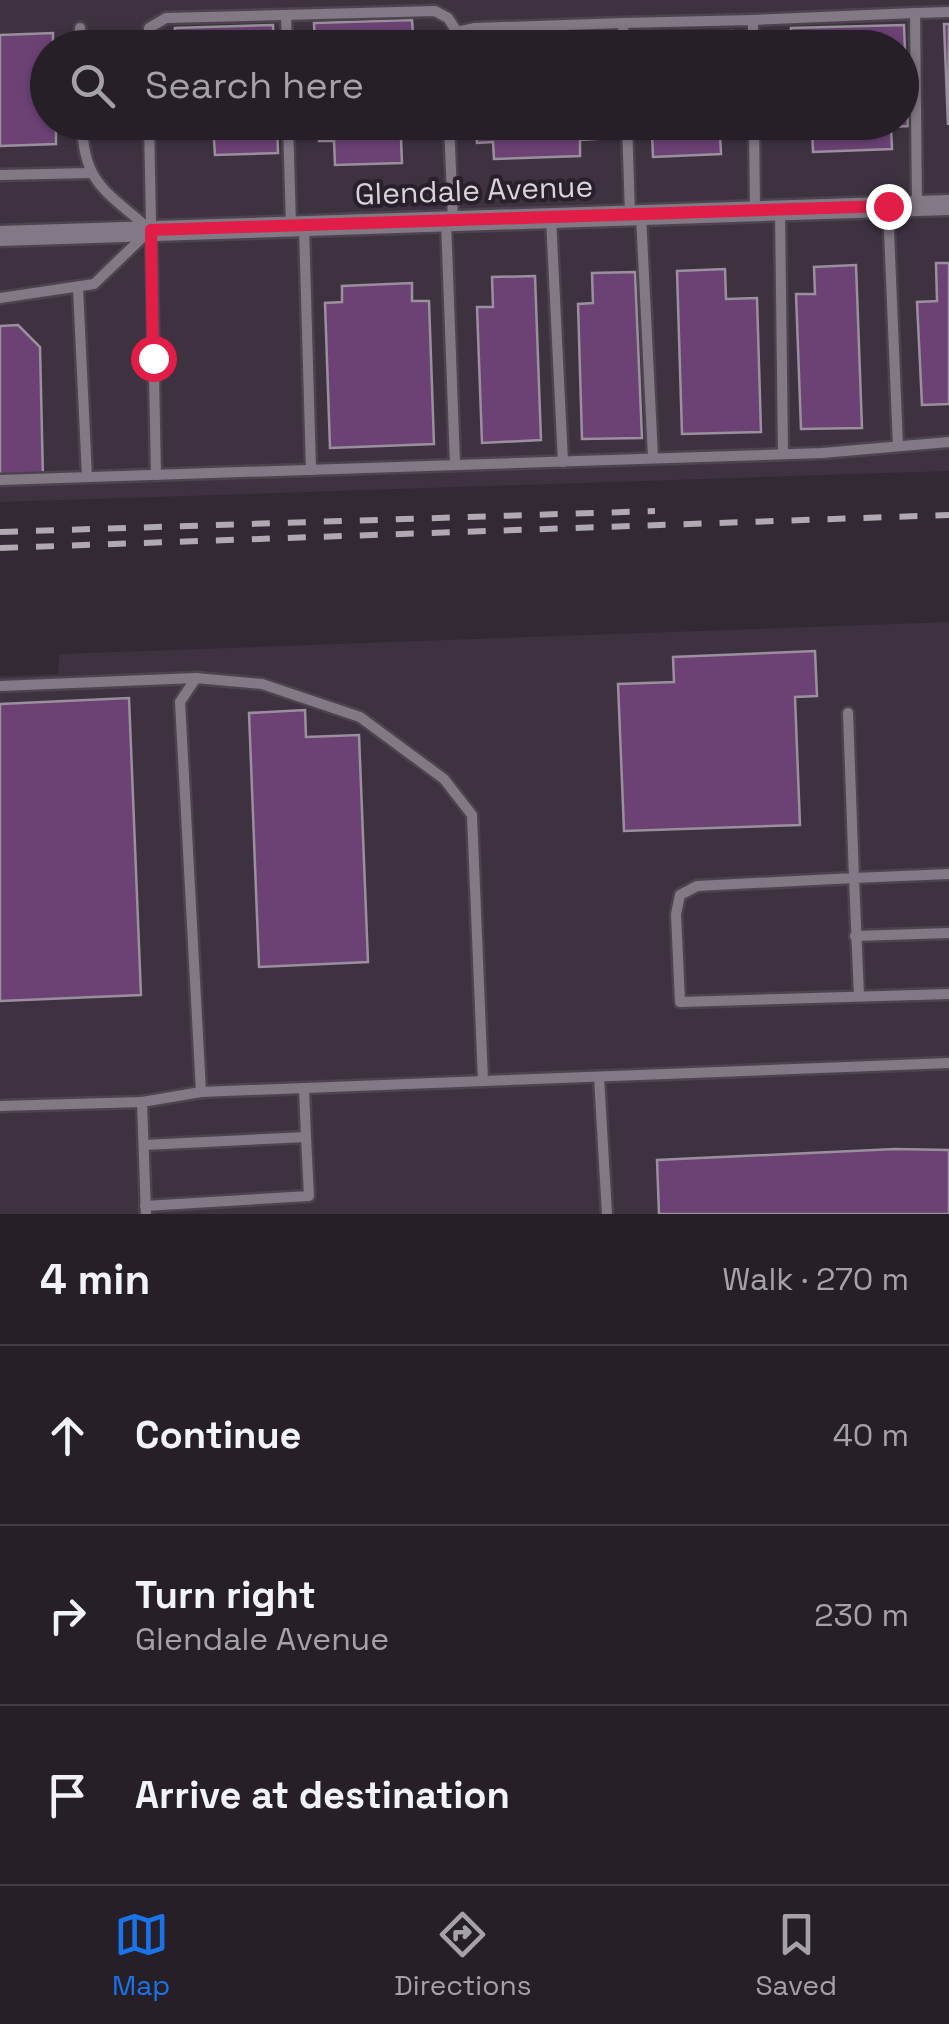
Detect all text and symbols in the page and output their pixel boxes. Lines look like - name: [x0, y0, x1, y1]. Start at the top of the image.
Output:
- search box: [30, 30, 919, 140]
- icon: search: [65, 58, 120, 113]
- text: Search here: [145, 61, 364, 109]
- street label: Glendale Avenue: [354, 166, 594, 214]
- route end: [866, 184, 912, 230]
- route start: [131, 336, 177, 382]
- text: 4 min: [40, 1253, 150, 1306]
- text: Walk · 270 m: [722, 1259, 909, 1299]
- icon: ahead: [40, 1408, 95, 1463]
- text: Continue: [135, 1411, 301, 1459]
- text: 40 m: [833, 1415, 909, 1455]
- text: Turn right: [135, 1571, 316, 1619]
- icon: right: [40, 1588, 95, 1643]
- text: 230 m: [814, 1595, 909, 1635]
- text: Glendale Avenue: [135, 1619, 389, 1659]
- icon: arrive: [40, 1768, 95, 1823]
- text: Arrive at destination: [135, 1771, 510, 1819]
- tab: Map: [112, 1907, 170, 2003]
- tab: Directions: [394, 1907, 531, 2003]
- tab: Saved: [755, 1907, 837, 2003]

